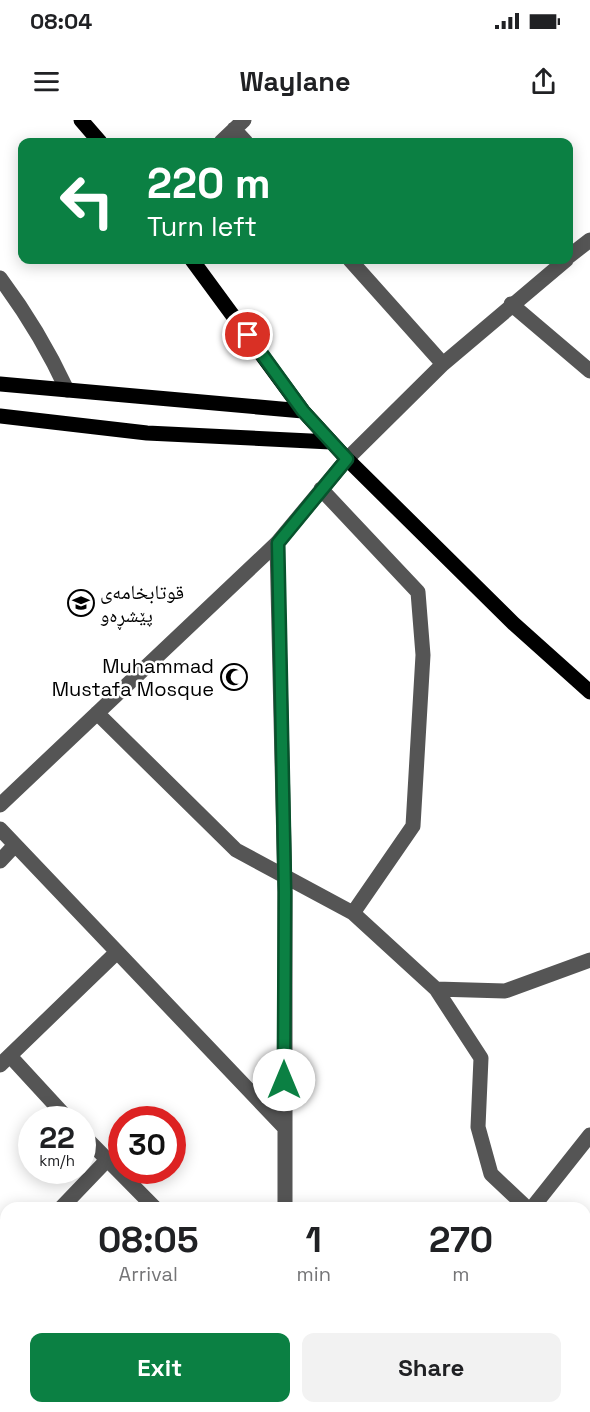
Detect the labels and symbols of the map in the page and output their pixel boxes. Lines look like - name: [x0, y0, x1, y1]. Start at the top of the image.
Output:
- pin: [222, 309, 273, 360]
- place label: قوتابخامەی پێشڕەو: [100, 579, 184, 631]
- school or university icon: قوتابخامەی پێشڕەو: [66, 588, 96, 618]
- place label: Muhammad Mustafa Mosque: [52, 653, 214, 702]
- mosque icon: Muhammad Mustafa Mosque: [219, 662, 249, 692]
- position arrow: [252, 1048, 316, 1112]
- speed limit sign: 30: [108, 1106, 186, 1184]

